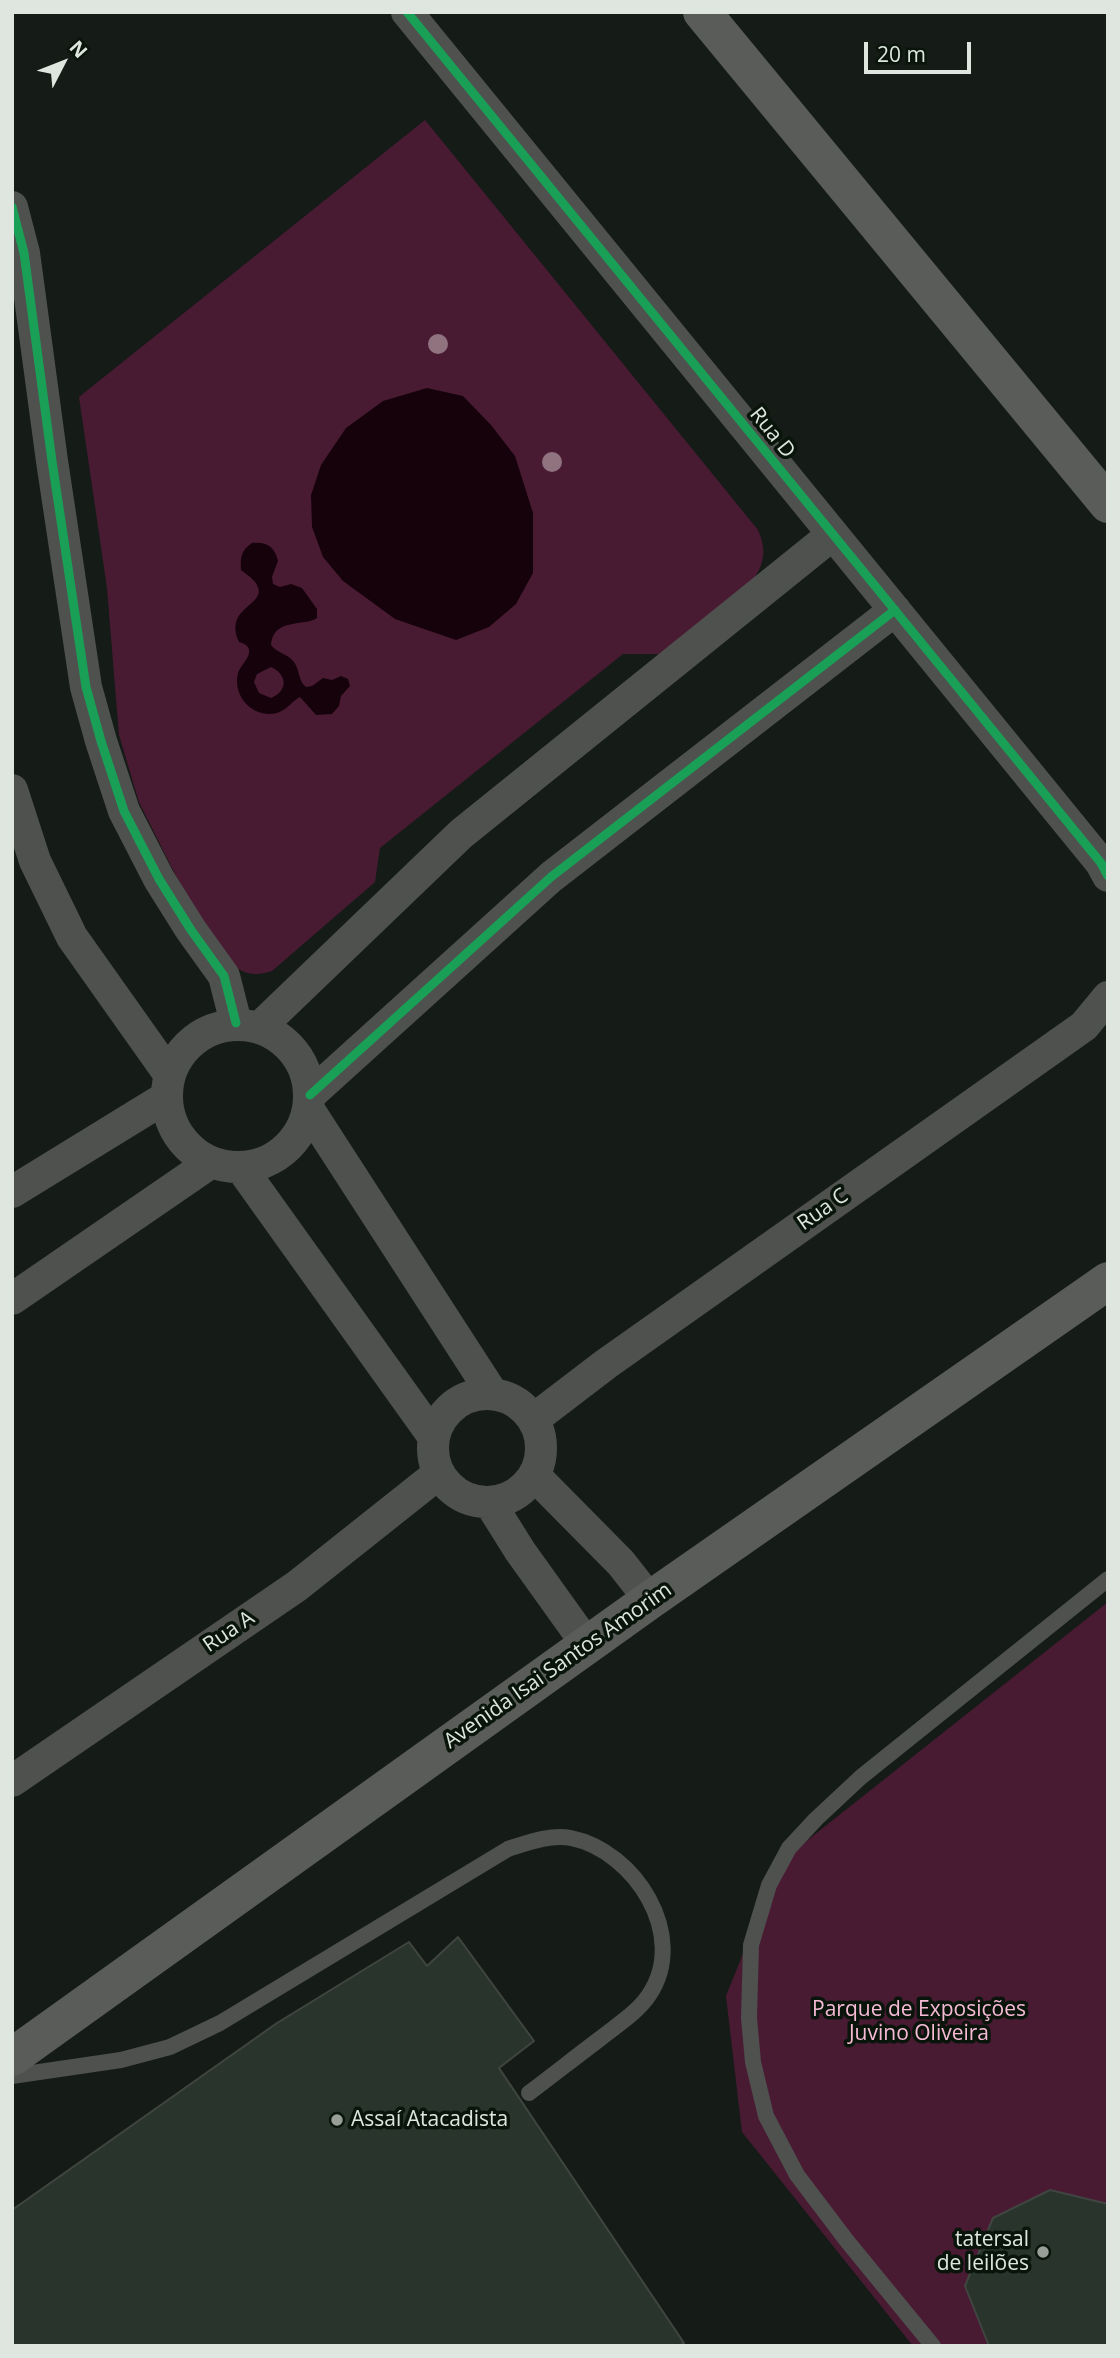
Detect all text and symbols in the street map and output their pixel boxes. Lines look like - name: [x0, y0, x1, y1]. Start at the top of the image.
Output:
- north arrow: [28, 28, 98, 98]
- scale bar: [868, 28, 975, 72]
- text: N: [64, 35, 93, 63]
- text: 20 m: [877, 40, 926, 68]
- street label: Rua D: [744, 402, 800, 464]
- street label: Rua C: [793, 1184, 853, 1236]
- street label: Avenida Isai Santos Amorim: [439, 1578, 677, 1754]
- street label: Rua A: [199, 1606, 259, 1658]
- park label: Parque de Exposições Juvino Oliveira: [812, 1997, 1026, 2047]
- place label: Assaí Atacadista: [351, 2107, 508, 2133]
- marker: Assaí Atacadista: [329, 2112, 345, 2128]
- place label: tatersal de leilões: [937, 2227, 1029, 2277]
- marker: tatersal de leilões: [1035, 2244, 1051, 2260]

